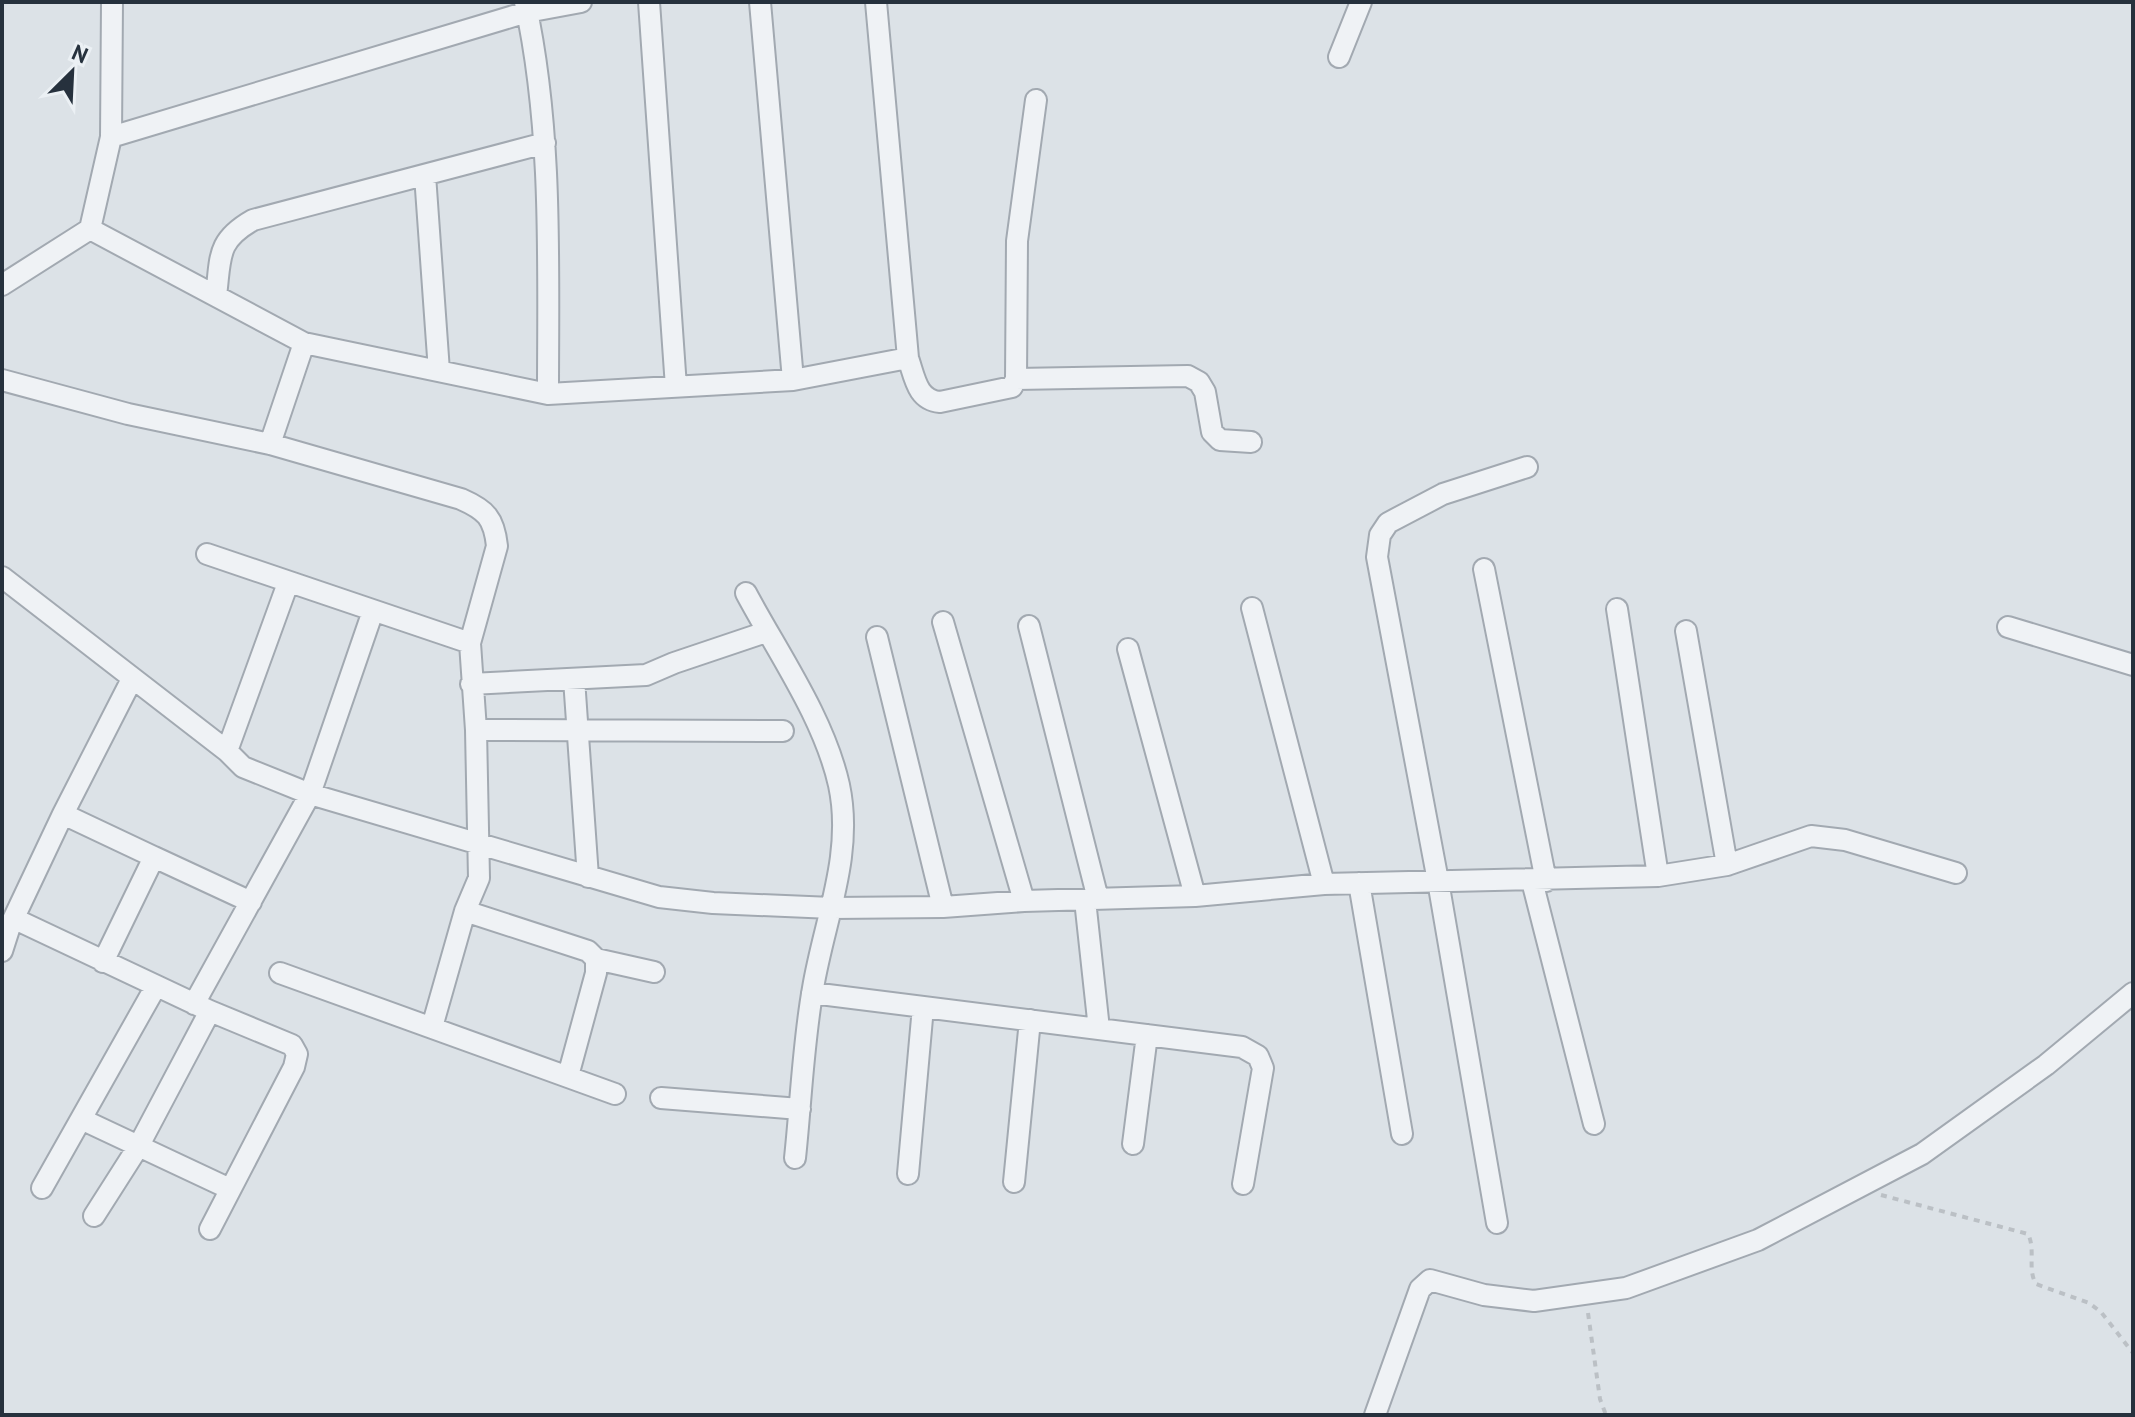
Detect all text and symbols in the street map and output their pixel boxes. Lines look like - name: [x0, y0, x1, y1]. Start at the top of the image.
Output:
- north arrow: [32, 32, 112, 112]
- text: N: [68, 38, 92, 69]

